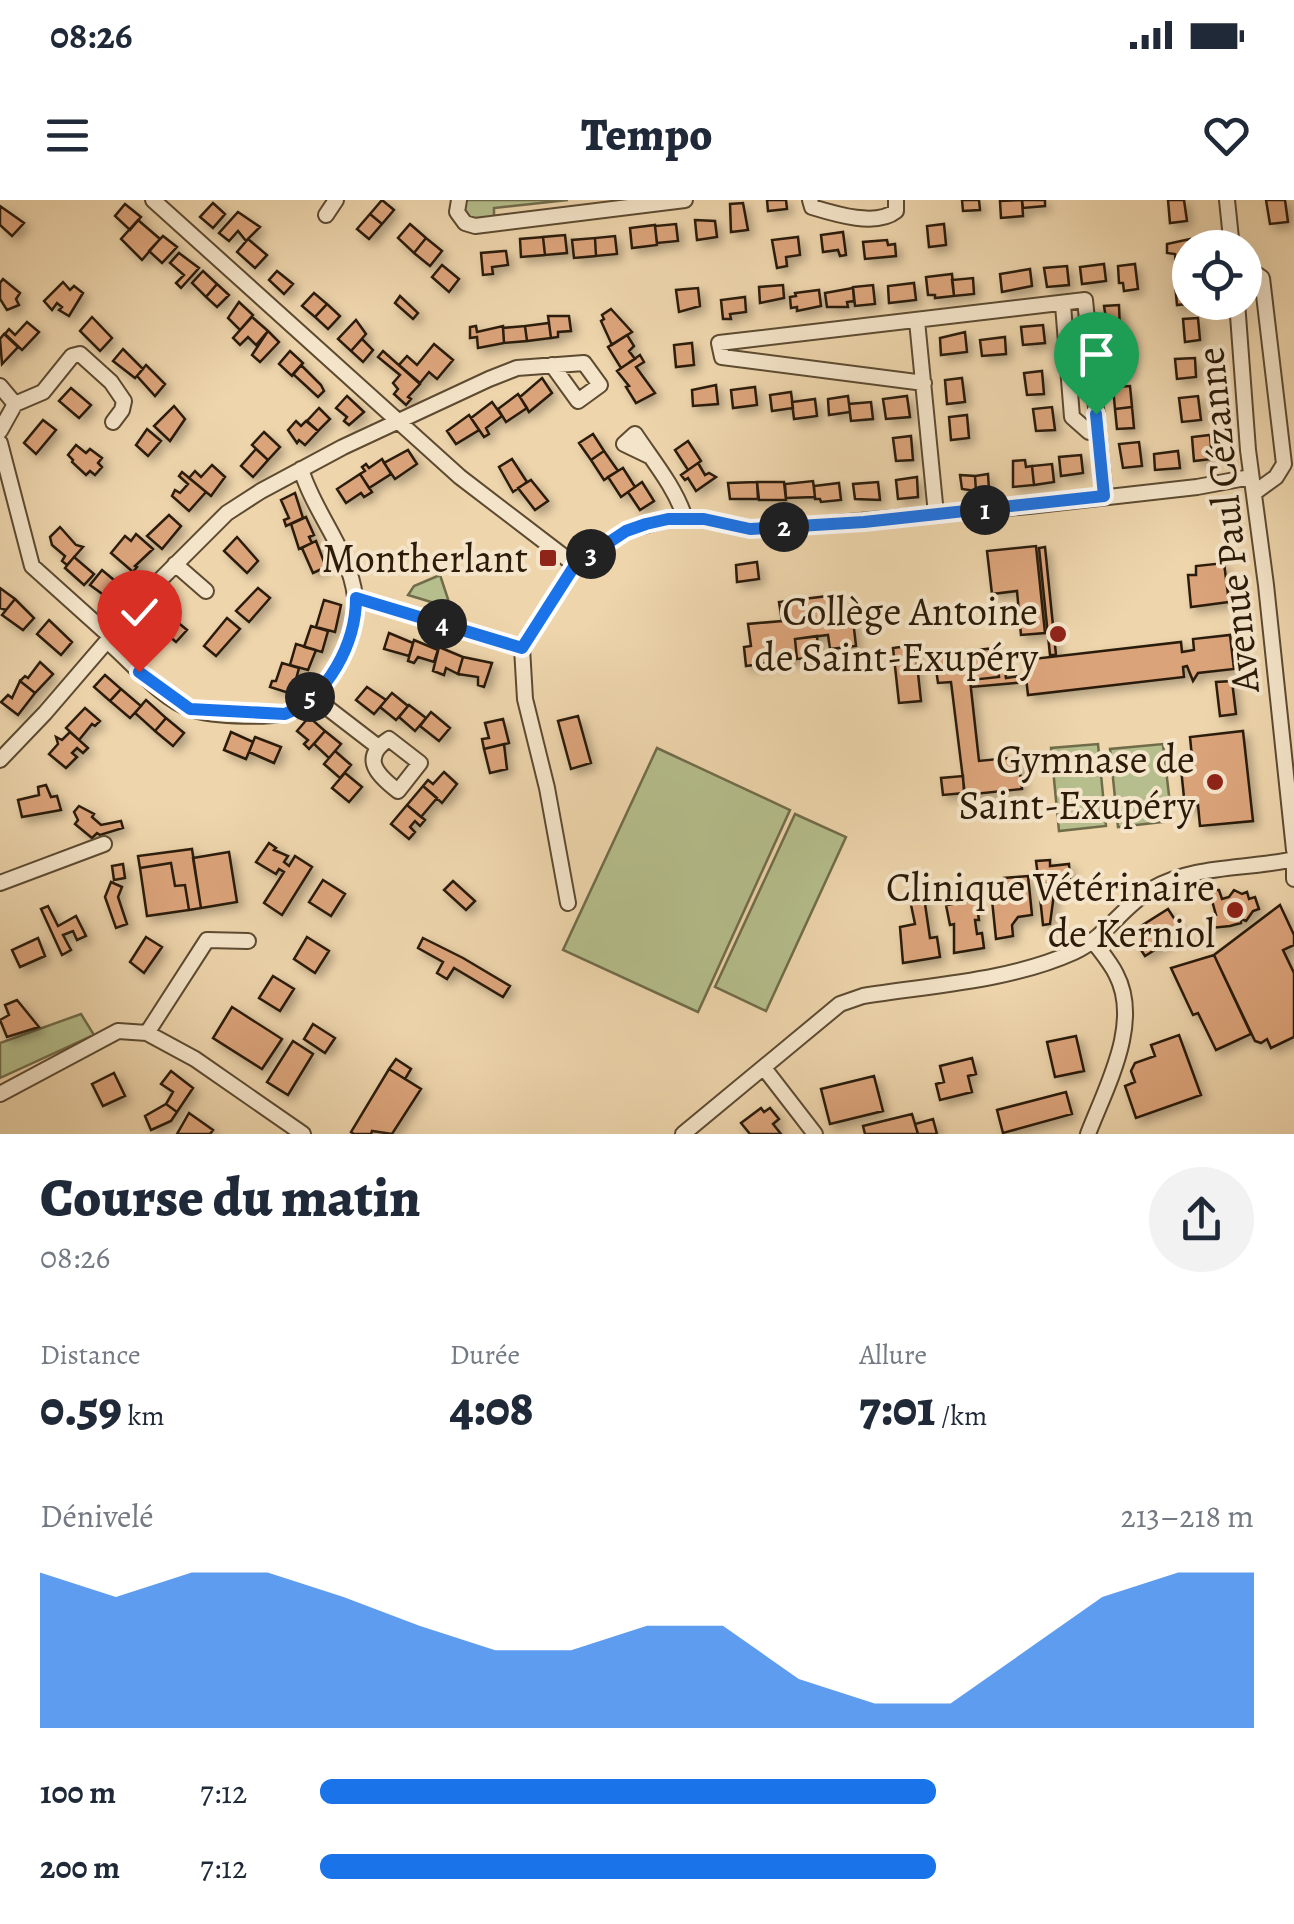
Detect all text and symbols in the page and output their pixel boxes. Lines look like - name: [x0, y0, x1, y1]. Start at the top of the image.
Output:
- text: 08:26: [50, 9, 133, 61]
- text: Tempo: [581, 104, 713, 166]
- icon: menu: [40, 108, 95, 163]
- icon: heart: [1199, 108, 1254, 163]
- map controls: [1172, 230, 1262, 320]
- button: locate: [1172, 230, 1262, 320]
- pin: [1054, 312, 1139, 415]
- icon: arrive: [1069, 327, 1124, 382]
- street label: Avenue Paul Cézanne: [1182, 344, 1273, 696]
- pin: 1: [960, 485, 1010, 535]
- text: 1: [980, 491, 990, 529]
- pin: 2: [759, 502, 809, 552]
- text: 2: [777, 508, 791, 546]
- pin: 3: [566, 529, 616, 579]
- place label: Montherlant: [322, 531, 528, 586]
- text: 3: [585, 535, 597, 573]
- marker: Montherlant: [537, 547, 559, 569]
- pin: [97, 570, 182, 673]
- place label: Collège Antoine de Saint-Exupéry: [754, 584, 1039, 685]
- icon: check: [112, 585, 167, 640]
- pin: 4: [417, 599, 467, 649]
- text: 4: [435, 605, 449, 643]
- marker: Collège Antoine de Saint-Exupéry: [1047, 623, 1069, 645]
- pin: 5: [285, 672, 335, 722]
- text: 5: [304, 678, 316, 716]
- place label: Gymnase de Saint-Exupéry: [958, 732, 1196, 833]
- marker: Gymnase de Saint-Exupéry: [1204, 771, 1226, 793]
- place label: Clinique Vétérinaire de Kerniol: [886, 860, 1215, 961]
- marker: Clinique Vétérinaire de Kerniol: [1224, 899, 1246, 921]
- text: Course du matin: [40, 1160, 421, 1235]
- button: share: [1149, 1167, 1254, 1272]
- text: 08:26: [40, 1235, 110, 1279]
- text: Distance: [40, 1336, 140, 1374]
- text: Durée: [450, 1336, 520, 1374]
- text: Allure: [859, 1336, 927, 1374]
- text: 0.59: [40, 1374, 122, 1442]
- text: 4:08: [450, 1374, 534, 1442]
- text: 7:01: [859, 1374, 935, 1442]
- text: km: [122, 1397, 165, 1435]
- text: /km: [935, 1397, 987, 1435]
- text: Dénivelé: [40, 1494, 154, 1538]
- text: 213–218 m: [1120, 1494, 1254, 1538]
- text: 100 m: [40, 1770, 116, 1814]
- text: 7:12: [200, 1770, 247, 1814]
- text: 200 m: [40, 1845, 120, 1889]
- text: 7:12: [200, 1845, 247, 1889]

